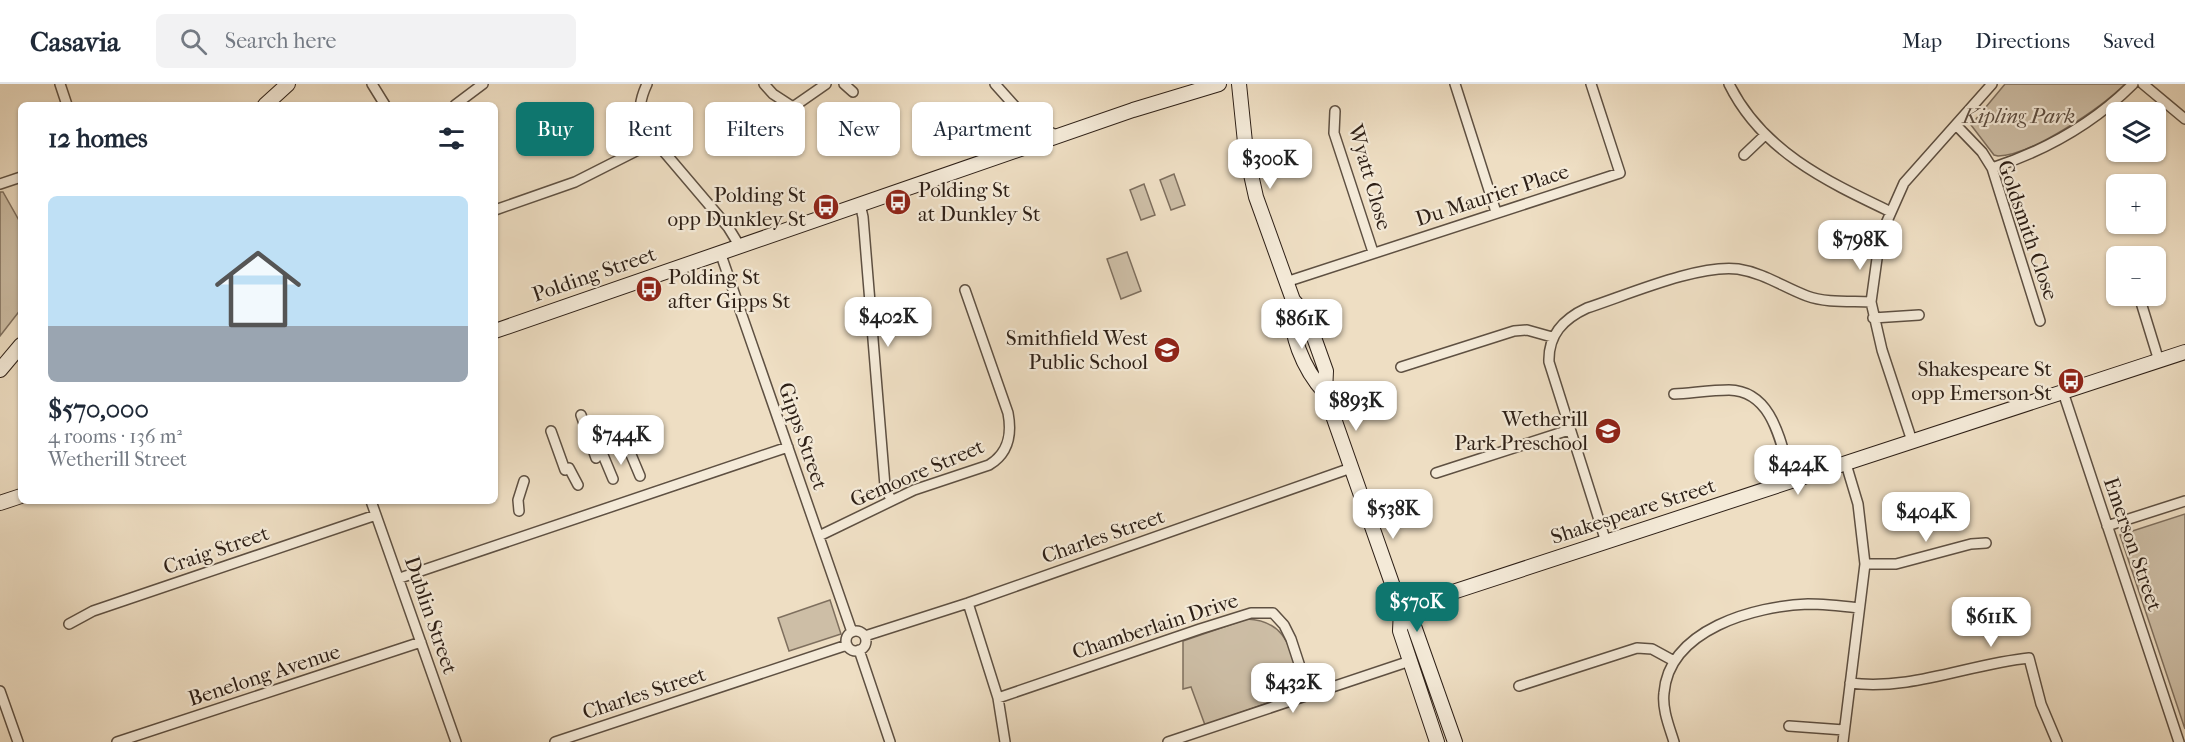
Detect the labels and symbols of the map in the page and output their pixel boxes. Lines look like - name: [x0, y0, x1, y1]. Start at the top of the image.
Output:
- park label: Kipling Park: [1961, 104, 2075, 128]
- street label: Wyatt Close: [1343, 120, 1397, 233]
- pin: $300K: [1228, 139, 1312, 190]
- street label: Goldsmith Close: [1993, 157, 2063, 303]
- street label: Du Maurier Place: [1412, 159, 1572, 231]
- place label: Polding St at Dunkley St: [918, 178, 1041, 226]
- place label: Polding St opp Dunkley St: [667, 183, 806, 231]
- bus stop icon: Polding St at Dunkley St: [883, 187, 913, 217]
- bus stop icon: Polding St opp Dunkley St: [811, 192, 841, 222]
- pin: $798K: [1818, 220, 1902, 271]
- street label: Polding Street: [529, 241, 660, 306]
- place label: Polding St after Gipps St: [668, 265, 791, 313]
- bus stop icon: Polding St after Gipps St: [634, 274, 664, 304]
- pin: $402K: [846, 297, 930, 348]
- pin: $861K: [1260, 299, 1344, 350]
- place label: Smithfield West Public School: [1006, 326, 1148, 374]
- school or university icon: Smithfield West Public School: [1152, 335, 1182, 365]
- place label: Shakespeare St opp Emerson St: [1911, 357, 2052, 405]
- bus stop icon: Shakespeare St opp Emerson St: [2056, 366, 2086, 396]
- street label: Gipps Street: [773, 379, 833, 493]
- pin: $893K: [1314, 381, 1398, 432]
- place label: Wetherill Park Preschool: [1454, 407, 1588, 455]
- pin: $744K: [579, 415, 663, 466]
- school or university icon: Wetherill Park Preschool: [1593, 416, 1623, 446]
- street label: Gemoore Street: [847, 434, 988, 512]
- pin: $424K: [1756, 445, 1840, 496]
- street label: Shakespeare Street: [1548, 473, 1719, 549]
- street label: Emerson Street: [2099, 474, 2167, 615]
- pin: $538K: [1351, 489, 1435, 540]
- pin: $404K: [1884, 492, 1968, 543]
- street label: Charles Street: [1039, 504, 1168, 568]
- street label: Craig Street: [160, 521, 272, 579]
- street label: Dublin Street: [400, 553, 462, 677]
- pin: $570K: [1375, 582, 1459, 633]
- street label: Chamberlain Drive: [1069, 588, 1241, 664]
- pin: $611K: [1949, 597, 2033, 648]
- street label: Benelong Avenue: [185, 639, 343, 711]
- street label: Charles Street: [579, 662, 709, 724]
- pin: $432K: [1251, 663, 1335, 714]

